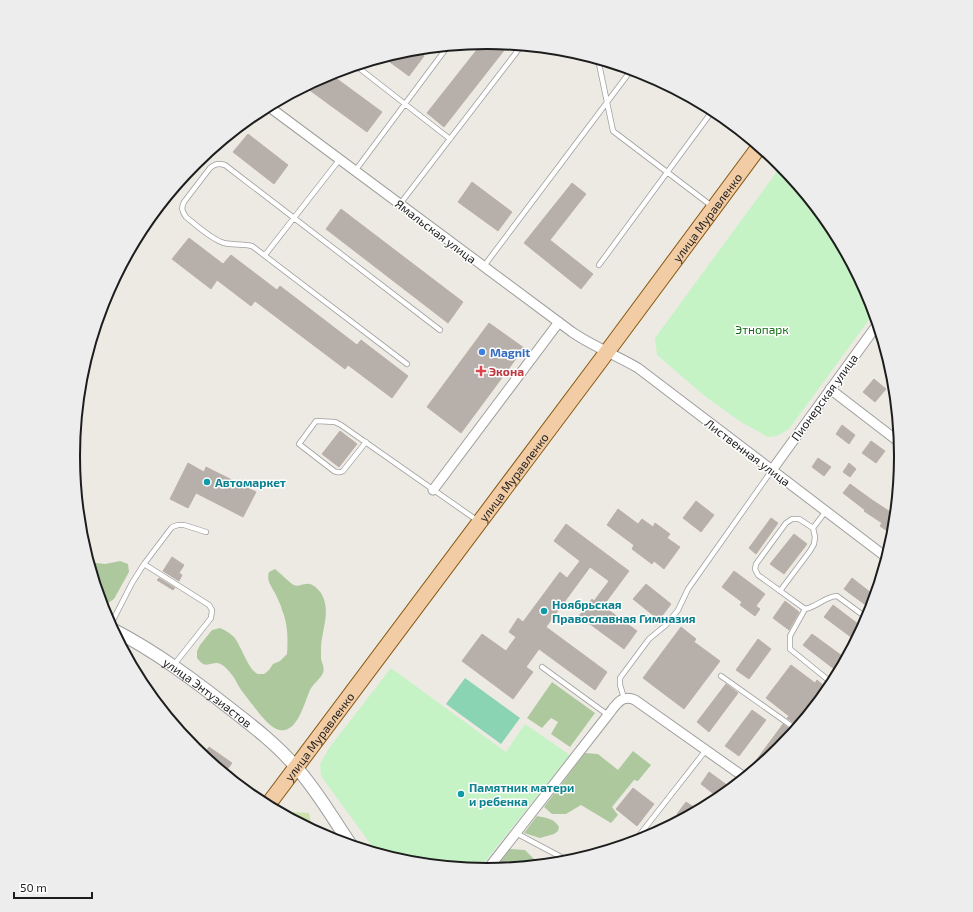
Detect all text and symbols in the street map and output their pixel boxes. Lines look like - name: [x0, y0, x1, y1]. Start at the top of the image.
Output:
- street label: улица Муравленко: [669, 170, 744, 265]
- street label: Ямальская улица: [392, 196, 479, 267]
- park label: Этнопарк: [735, 322, 789, 336]
- place label: Magnit: [490, 345, 530, 359]
- marker: Magnit: [477, 347, 487, 357]
- street label: Пионерская улица: [788, 351, 861, 444]
- place label: Экона: [489, 364, 524, 378]
- marker: Экона: [476, 366, 486, 376]
- street label: Лиственная улица: [702, 415, 793, 489]
- street label: улица Муравленко: [476, 430, 551, 525]
- place label: Автомаркет: [215, 475, 286, 489]
- marker: Автомаркет: [202, 477, 212, 487]
- place label: Ноябрьская Православная Гимназия: [552, 597, 696, 625]
- marker: Ноябрьская Православная Гимназия: [539, 606, 549, 616]
- street label: улица Энтузиастов: [160, 654, 255, 730]
- street label: улица Муравленко: [282, 689, 357, 784]
- place label: Памятник матери и ребенка: [469, 780, 574, 808]
- marker: Памятник матери и ребенка: [456, 789, 466, 799]
- scale bar: [14, 874, 92, 900]
- text: 50 m: [20, 880, 47, 894]

